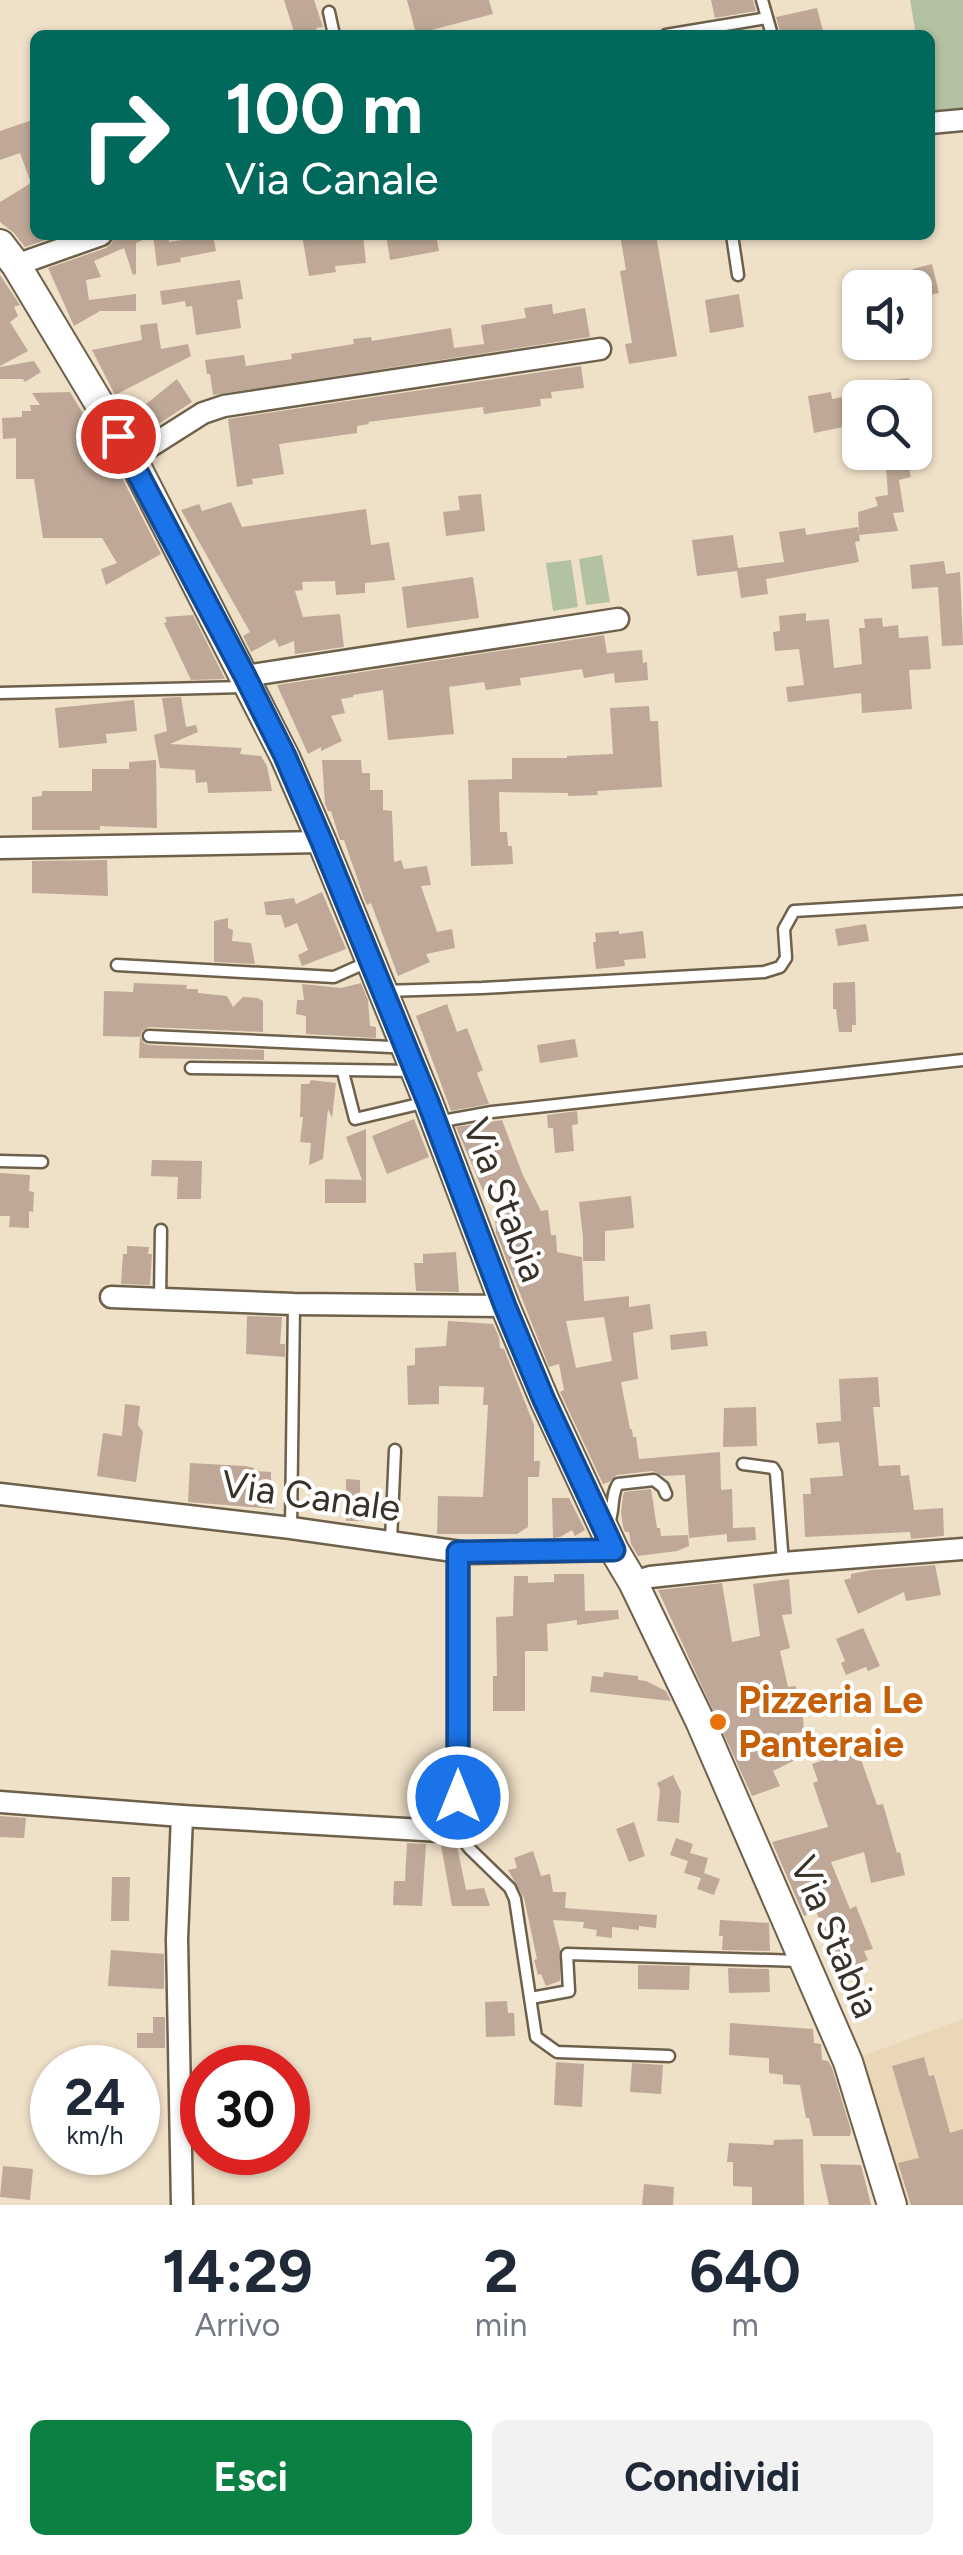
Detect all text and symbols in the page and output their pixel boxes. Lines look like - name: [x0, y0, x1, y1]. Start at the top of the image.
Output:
- text: 100 m: [225, 66, 423, 151]
- icon: right: [60, 70, 190, 200]
- text: Via Canale: [225, 151, 439, 205]
- map controls: [842, 270, 932, 470]
- button: sound: [842, 270, 932, 360]
- button: search: [842, 380, 932, 470]
- pin: [76, 394, 161, 479]
- icon: arrive: [91, 409, 146, 464]
- street label: Via Stabia: [453, 1112, 557, 1288]
- street label: Via Canale: [218, 1461, 404, 1531]
- place label: Pizzeria Le Panteraie: [738, 1677, 923, 1767]
- marker: Pizzeria Le Panteraie: [707, 1711, 729, 1733]
- position arrow: [406, 1745, 510, 1849]
- street label: Via Stabia: [780, 1849, 890, 2025]
- speed limit sign: 30: [180, 2045, 310, 2175]
- text: 24: [65, 2067, 125, 2128]
- text: km/h: [66, 2120, 124, 2150]
- text: 14:29: [162, 2235, 313, 2307]
- text: 2: [484, 2235, 518, 2307]
- text: 640: [689, 2235, 801, 2307]
- text: Arrivo: [195, 2306, 280, 2344]
- text: min: [475, 2306, 527, 2344]
- text: m: [732, 2306, 759, 2344]
- button: Esci: [30, 2420, 472, 2535]
- button: Condividi: [492, 2420, 933, 2535]

